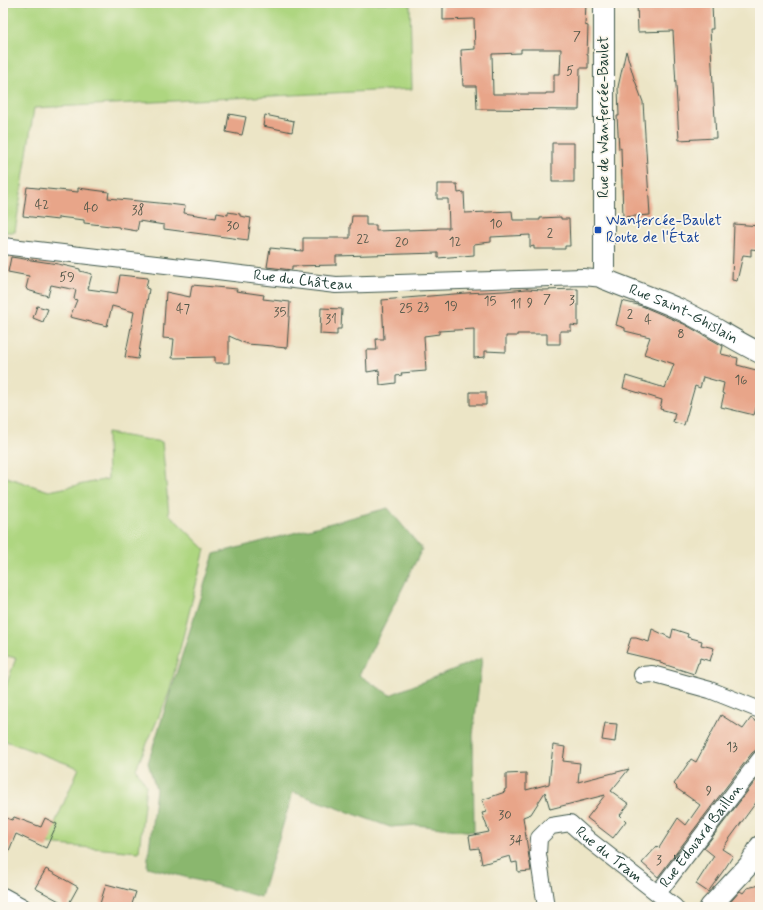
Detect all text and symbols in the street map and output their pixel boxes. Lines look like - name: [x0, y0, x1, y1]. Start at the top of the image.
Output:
- house number: 7: [573, 28, 581, 45]
- street label: Rue de Wanfercée-Baulet: [594, 36, 614, 198]
- house number: 5: [566, 63, 574, 80]
- house number: 42: [35, 197, 49, 214]
- house number: 40: [83, 200, 99, 217]
- house number: 38: [131, 202, 145, 219]
- place label: Wanfercée-Baulet Route de l'État: [606, 211, 722, 248]
- house number: 10: [489, 216, 503, 233]
- house number: 30: [226, 218, 240, 235]
- house number: 2: [547, 225, 554, 242]
- marker: Wanfercée-Baulet Route de l'État: [593, 225, 603, 235]
- house number: 22: [356, 231, 370, 248]
- house number: 20: [395, 234, 409, 251]
- house number: 12: [449, 234, 461, 251]
- street label: Rue du Château: [252, 265, 353, 295]
- house number: 59: [59, 269, 75, 286]
- street label: Rue Saint-Ghislain: [626, 280, 742, 349]
- house number: 7: [543, 291, 551, 308]
- house number: 3: [569, 292, 575, 309]
- house number: 15: [484, 293, 496, 310]
- house number: 9: [527, 295, 533, 312]
- house number: 11: [510, 296, 522, 313]
- house number: 19: [444, 298, 458, 315]
- house number: 23: [417, 299, 429, 316]
- house number: 25: [399, 300, 413, 317]
- house number: 47: [176, 301, 191, 318]
- house number: 35: [274, 304, 286, 321]
- house number: 2: [627, 306, 634, 323]
- house number: 31: [325, 311, 337, 328]
- house number: 4: [644, 312, 652, 329]
- house number: 8: [677, 326, 685, 343]
- house number: 16: [734, 372, 748, 389]
- house number: 13: [726, 739, 738, 756]
- street label: Rue Édouard Baillon: [655, 779, 748, 892]
- house number: 9: [706, 783, 712, 800]
- house number: 30: [498, 807, 512, 824]
- street label: Rue du Tram: [571, 822, 646, 888]
- house number: 34: [509, 832, 523, 849]
- house number: 3: [656, 852, 662, 869]

